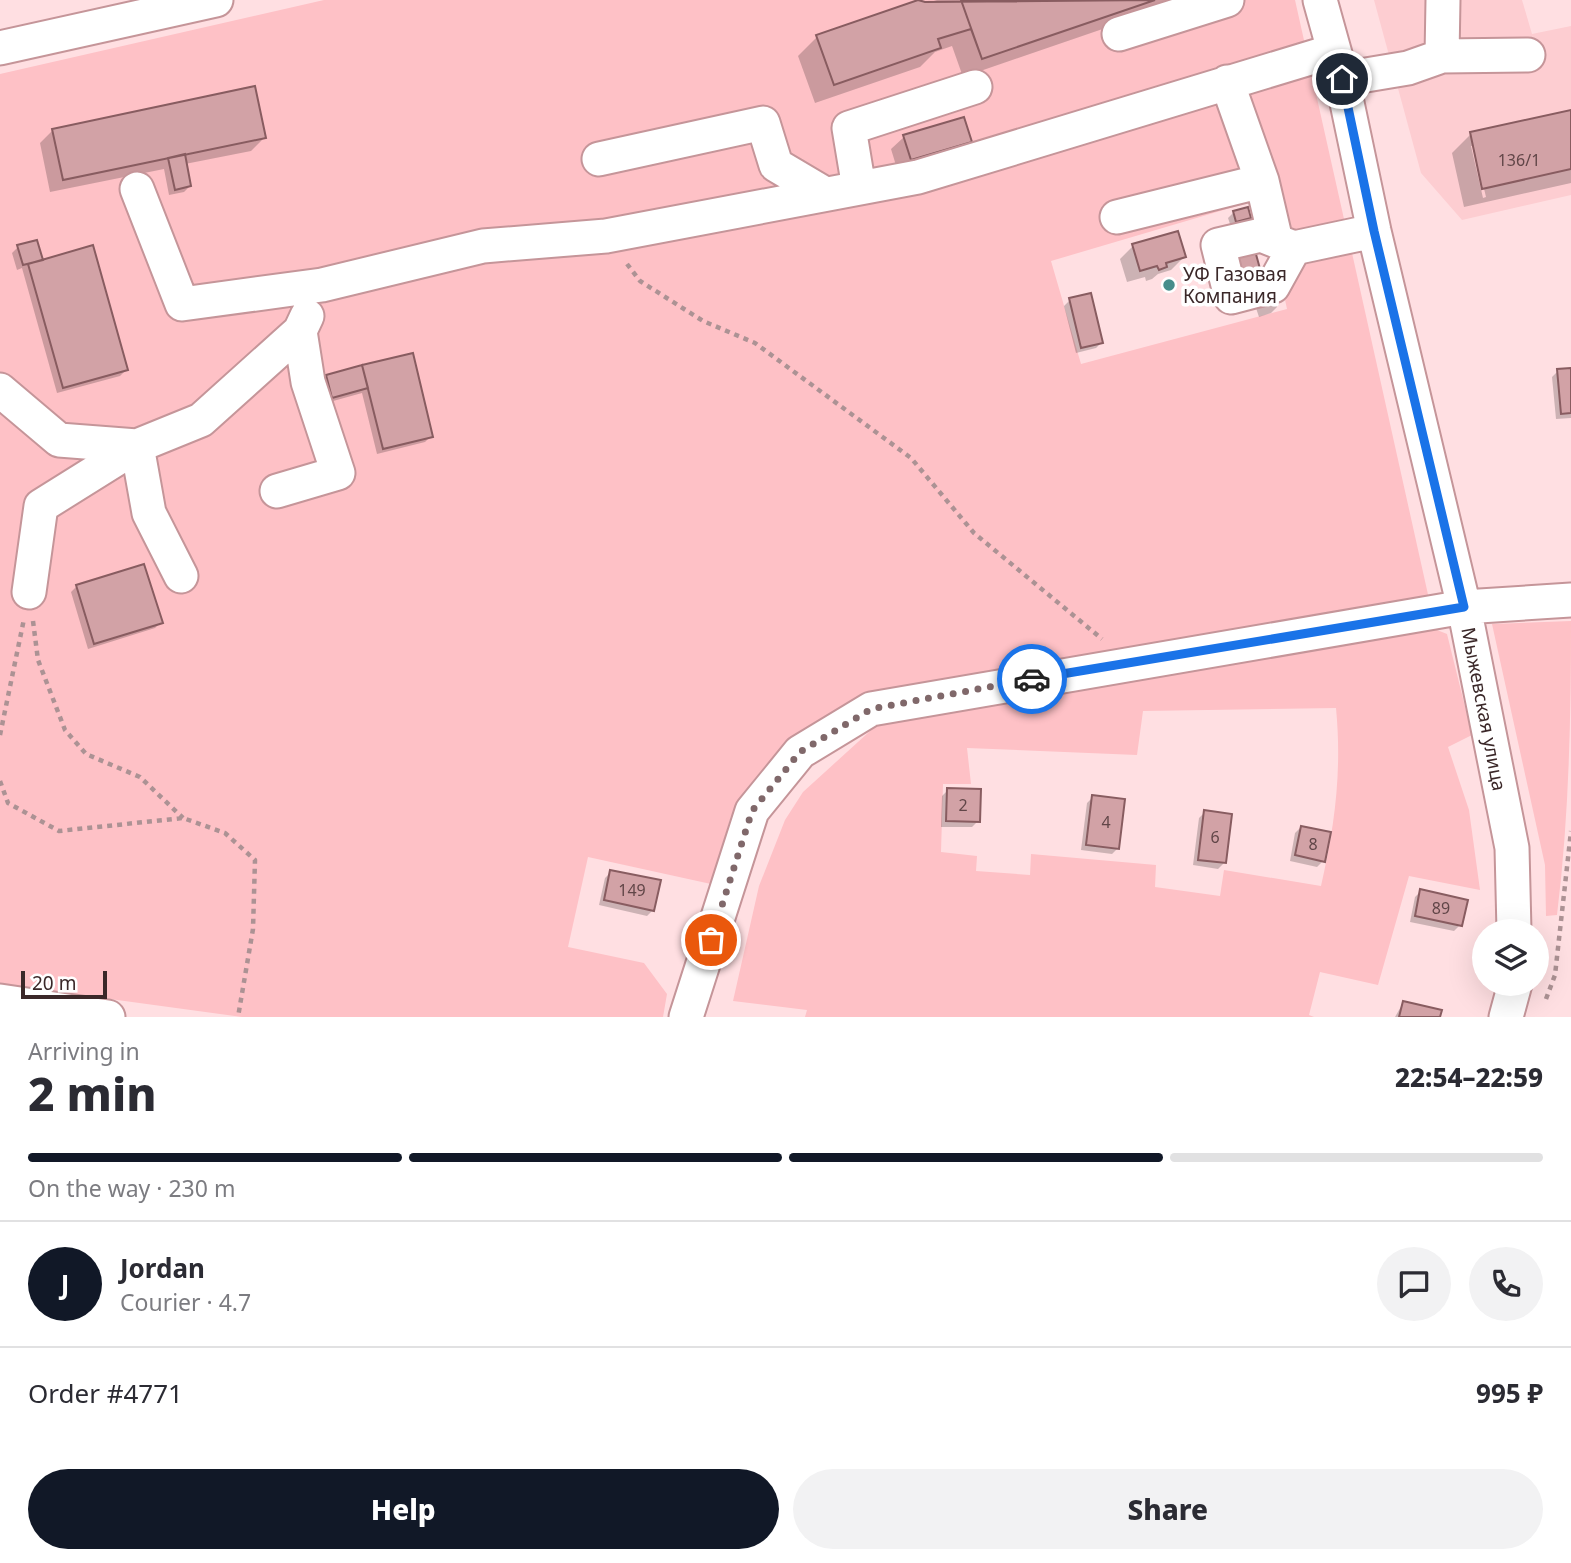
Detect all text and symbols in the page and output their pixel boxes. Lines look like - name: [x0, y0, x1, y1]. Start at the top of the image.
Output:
- pin: [1312, 49, 1372, 109]
- icon: home: [1323, 60, 1361, 98]
- house number: 136/1: [1498, 149, 1540, 171]
- place label: УФ Газовая Компания: [1183, 261, 1287, 309]
- marker: УФ Газовая Компания: [1161, 277, 1177, 293]
- street label: Мыжевская улица: [1455, 625, 1513, 793]
- courier: [997, 644, 1067, 714]
- icon: car: [1013, 660, 1051, 698]
- house number: 2: [958, 794, 968, 816]
- house number: 4: [1101, 811, 1111, 833]
- house number: 6: [1210, 826, 1220, 848]
- house number: 8: [1308, 833, 1318, 855]
- house number: 149: [618, 879, 646, 901]
- house number: 89: [1432, 897, 1450, 919]
- pin: [681, 910, 741, 970]
- map controls: [1472, 919, 1549, 996]
- button: layers: [1472, 919, 1549, 996]
- icon: bag: [692, 921, 730, 959]
- scale bar: [21, 968, 107, 1000]
- text: 20 m: [32, 970, 76, 996]
- text: Arriving in: [28, 1035, 140, 1067]
- text: 22:54–22:59: [1395, 1059, 1543, 1095]
- text: 2 min: [28, 1062, 157, 1124]
- text: On the way · 230 m: [28, 1172, 235, 1204]
- button: chat: [1377, 1247, 1451, 1321]
- button: phone: [1469, 1247, 1543, 1321]
- text: Jordan: [120, 1250, 205, 1286]
- text: J: [61, 1266, 69, 1302]
- text: Courier · 4.7: [120, 1286, 251, 1318]
- text: Order #4771: [28, 1375, 183, 1411]
- text: 995 ₽: [1476, 1375, 1543, 1411]
- button: Help: [28, 1469, 779, 1549]
- button: Share: [793, 1469, 1543, 1549]

